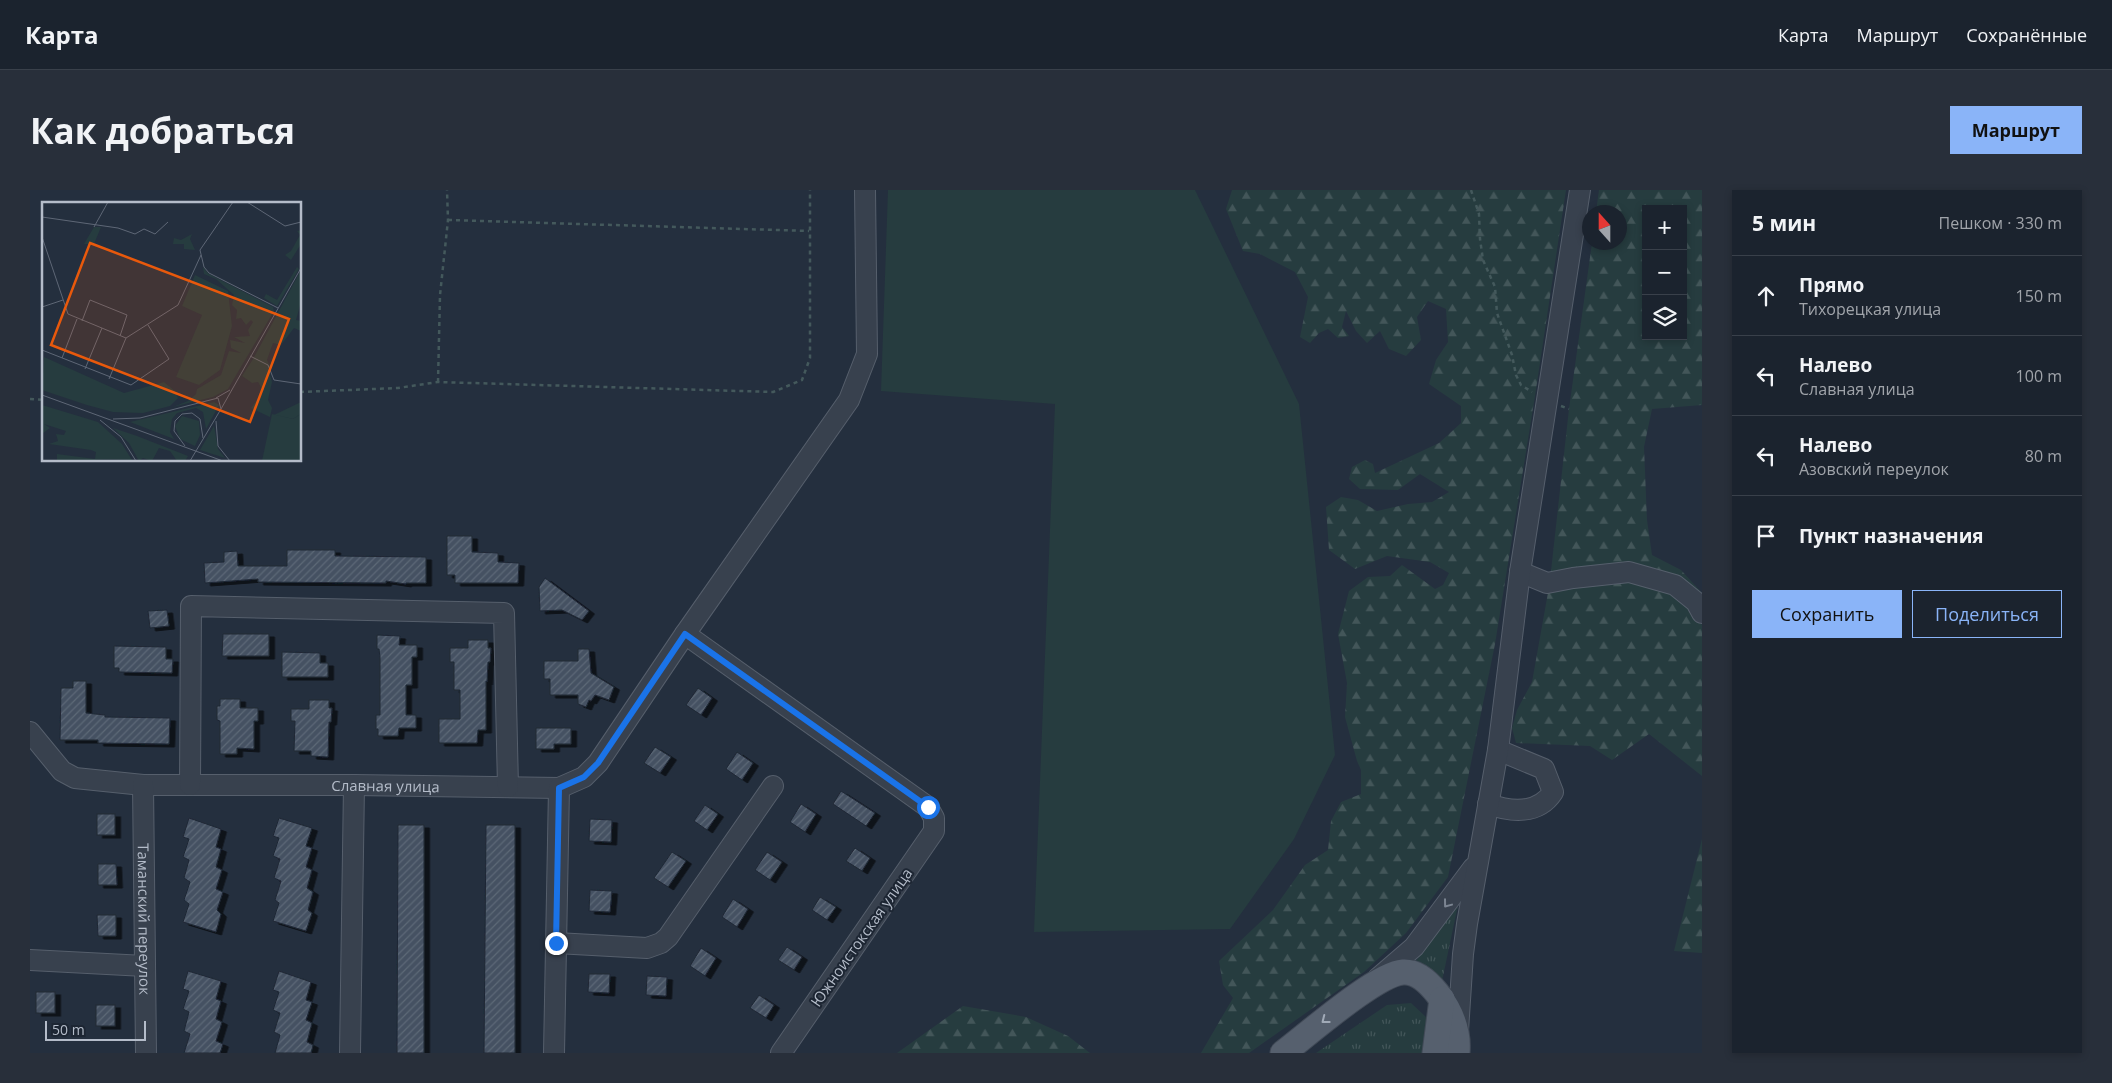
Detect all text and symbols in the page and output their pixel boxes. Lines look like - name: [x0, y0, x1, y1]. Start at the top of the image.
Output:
- text: Карта: [25, 18, 99, 51]
- text: Карта: [1778, 23, 1828, 47]
- text: Маршрут: [1856, 23, 1938, 47]
- text: Сохранённые: [1966, 23, 2087, 47]
- button: Маршрут: [1950, 106, 2082, 154]
- text: Как добраться: [30, 107, 295, 154]
- inset map: [42, 202, 301, 461]
- north arrow: [1582, 205, 1627, 250]
- map controls: [1642, 205, 1687, 340]
- button: +: [1642, 205, 1687, 250]
- text: 5 мин: [1752, 209, 1816, 237]
- text: Пешком · 330 m: [1939, 212, 2062, 234]
- button: −: [1642, 250, 1687, 295]
- text: Прямо: [1799, 272, 1864, 298]
- icon: ahead: [1752, 282, 1780, 310]
- text: 150 m: [2016, 285, 2062, 307]
- button: layers: [1642, 295, 1687, 340]
- text: Тихорецкая улица: [1799, 298, 1941, 320]
- text: Налево: [1799, 352, 1872, 378]
- icon: left: [1752, 362, 1780, 390]
- text: 100 m: [2016, 365, 2062, 387]
- text: Славная улица: [1799, 378, 1915, 400]
- text: Налево: [1799, 432, 1872, 458]
- icon: left: [1752, 442, 1780, 470]
- text: 80 m: [2025, 445, 2062, 467]
- text: Азовский переулок: [1799, 458, 1949, 480]
- icon: arrive: [1752, 522, 1780, 550]
- text: Пункт назначения: [1799, 523, 1984, 549]
- button: Сохранить: [1752, 590, 1902, 638]
- button: Поделиться: [1912, 590, 2062, 638]
- street label: Славная улица: [331, 775, 440, 796]
- route start: [917, 796, 940, 819]
- street label: Таманский переулок: [134, 843, 155, 995]
- street label: Южноистокская улица: [806, 864, 916, 1010]
- one-way arrow: [1444, 898, 1452, 907]
- route end: [545, 932, 568, 955]
- one-way arrow: [1322, 1014, 1331, 1023]
- scale bar: [45, 1018, 146, 1041]
- text: 50 m: [52, 1020, 85, 1039]

